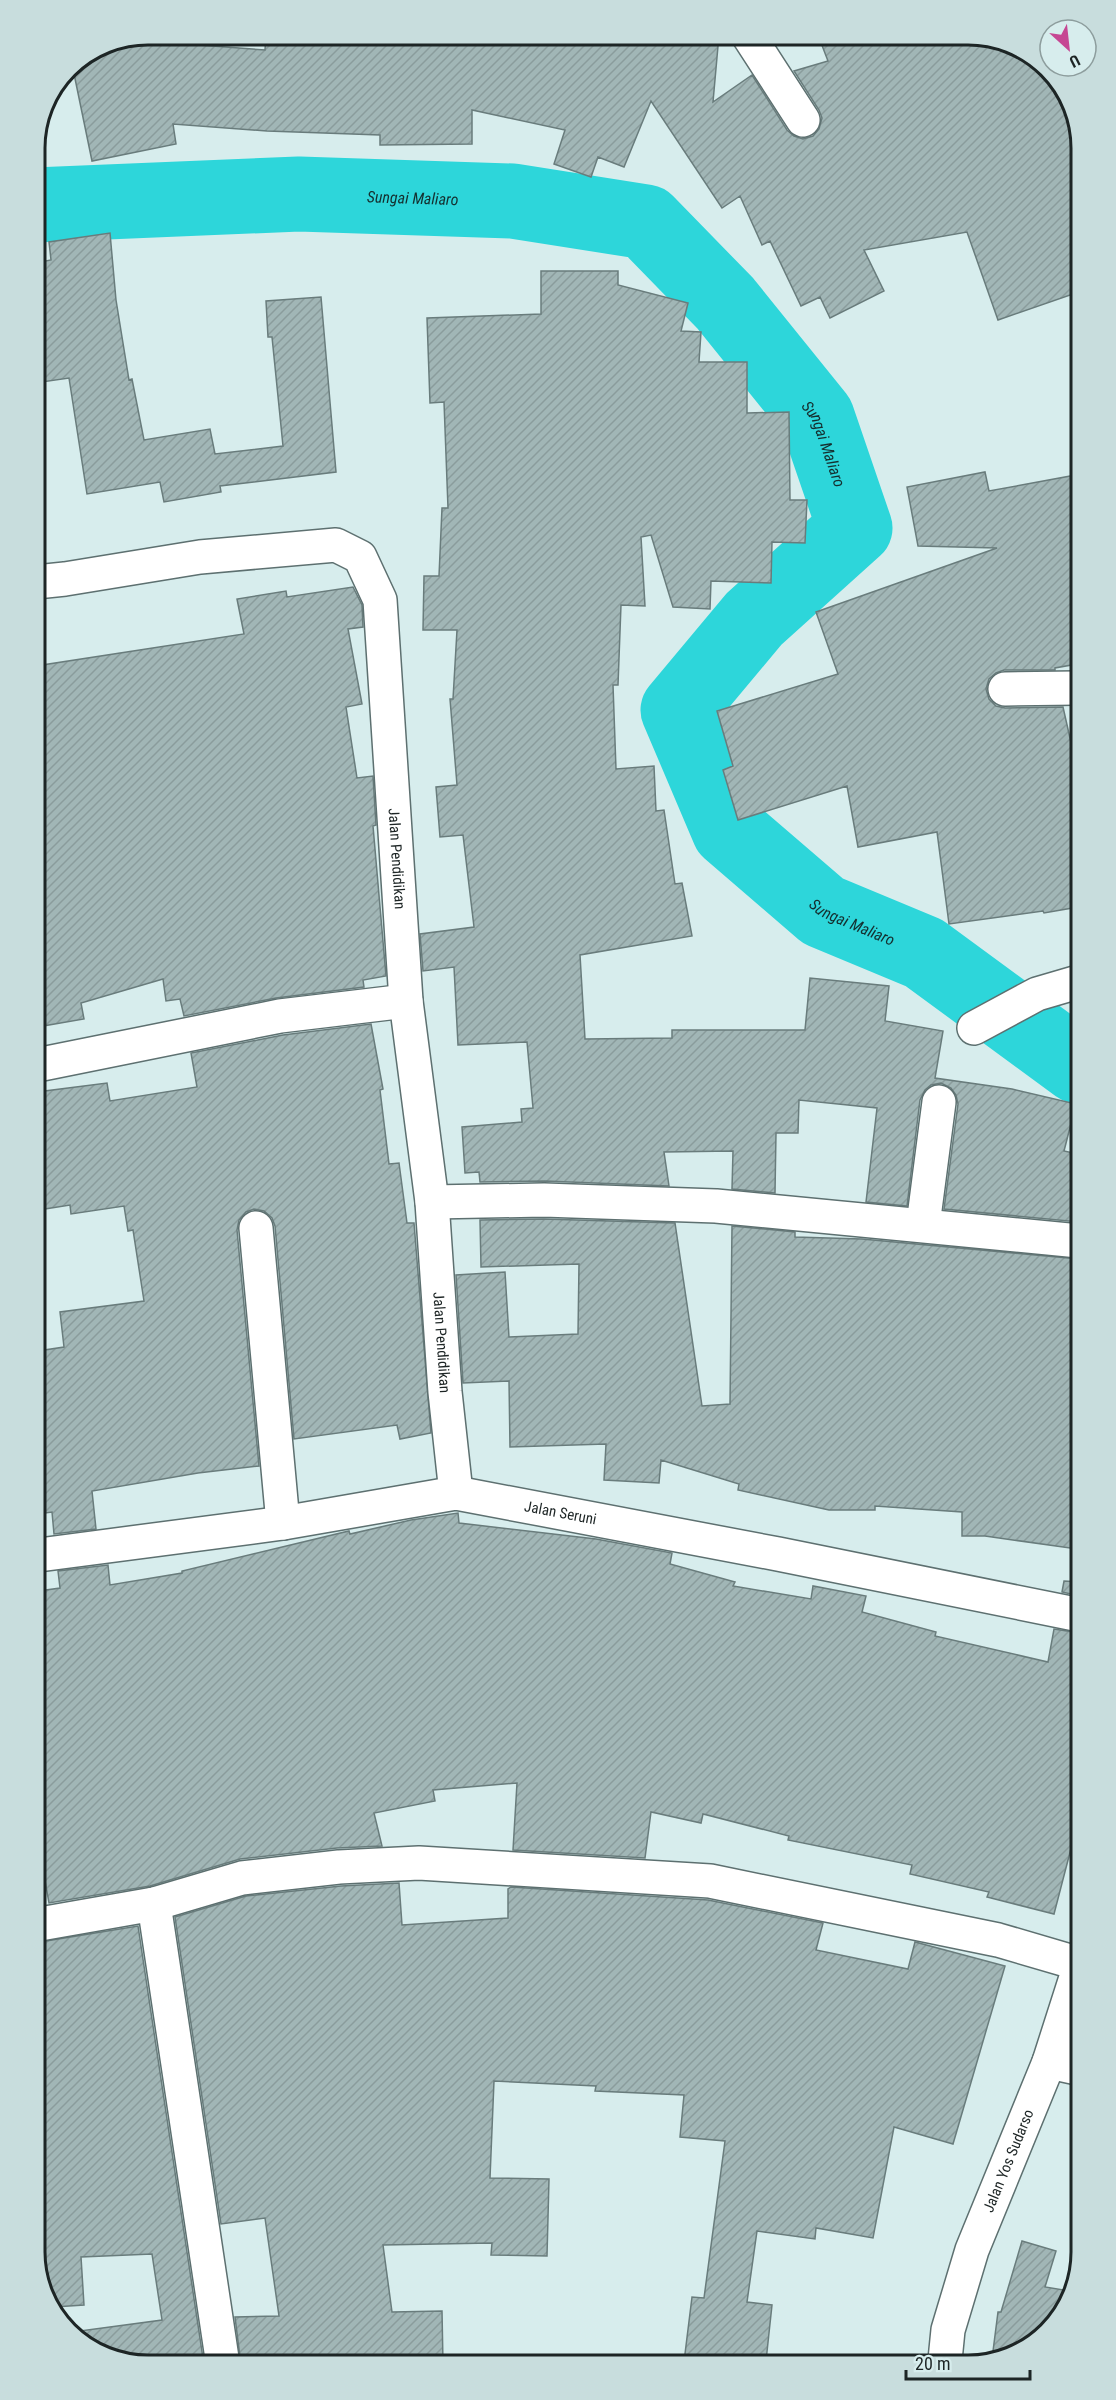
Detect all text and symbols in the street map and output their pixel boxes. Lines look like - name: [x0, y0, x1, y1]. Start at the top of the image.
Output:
- north arrow: [1038, 18, 1098, 78]
- text: U: [1066, 50, 1083, 71]
- water label: Sungai Maliaro: [367, 187, 459, 209]
- water label: Sungai Maliaro: [798, 397, 849, 490]
- street label: Jalan Pendidikan: [385, 808, 409, 910]
- water label: Sungai Maliaro: [805, 895, 898, 950]
- street label: Jalan Pendidikan: [429, 1291, 454, 1394]
- street label: Jalan Seruni: [523, 1497, 598, 1528]
- street label: Jalan Yos Sudarso: [979, 2107, 1038, 2215]
- scale bar: [906, 2343, 1030, 2381]
- text: 20 m: [915, 2353, 950, 2374]

